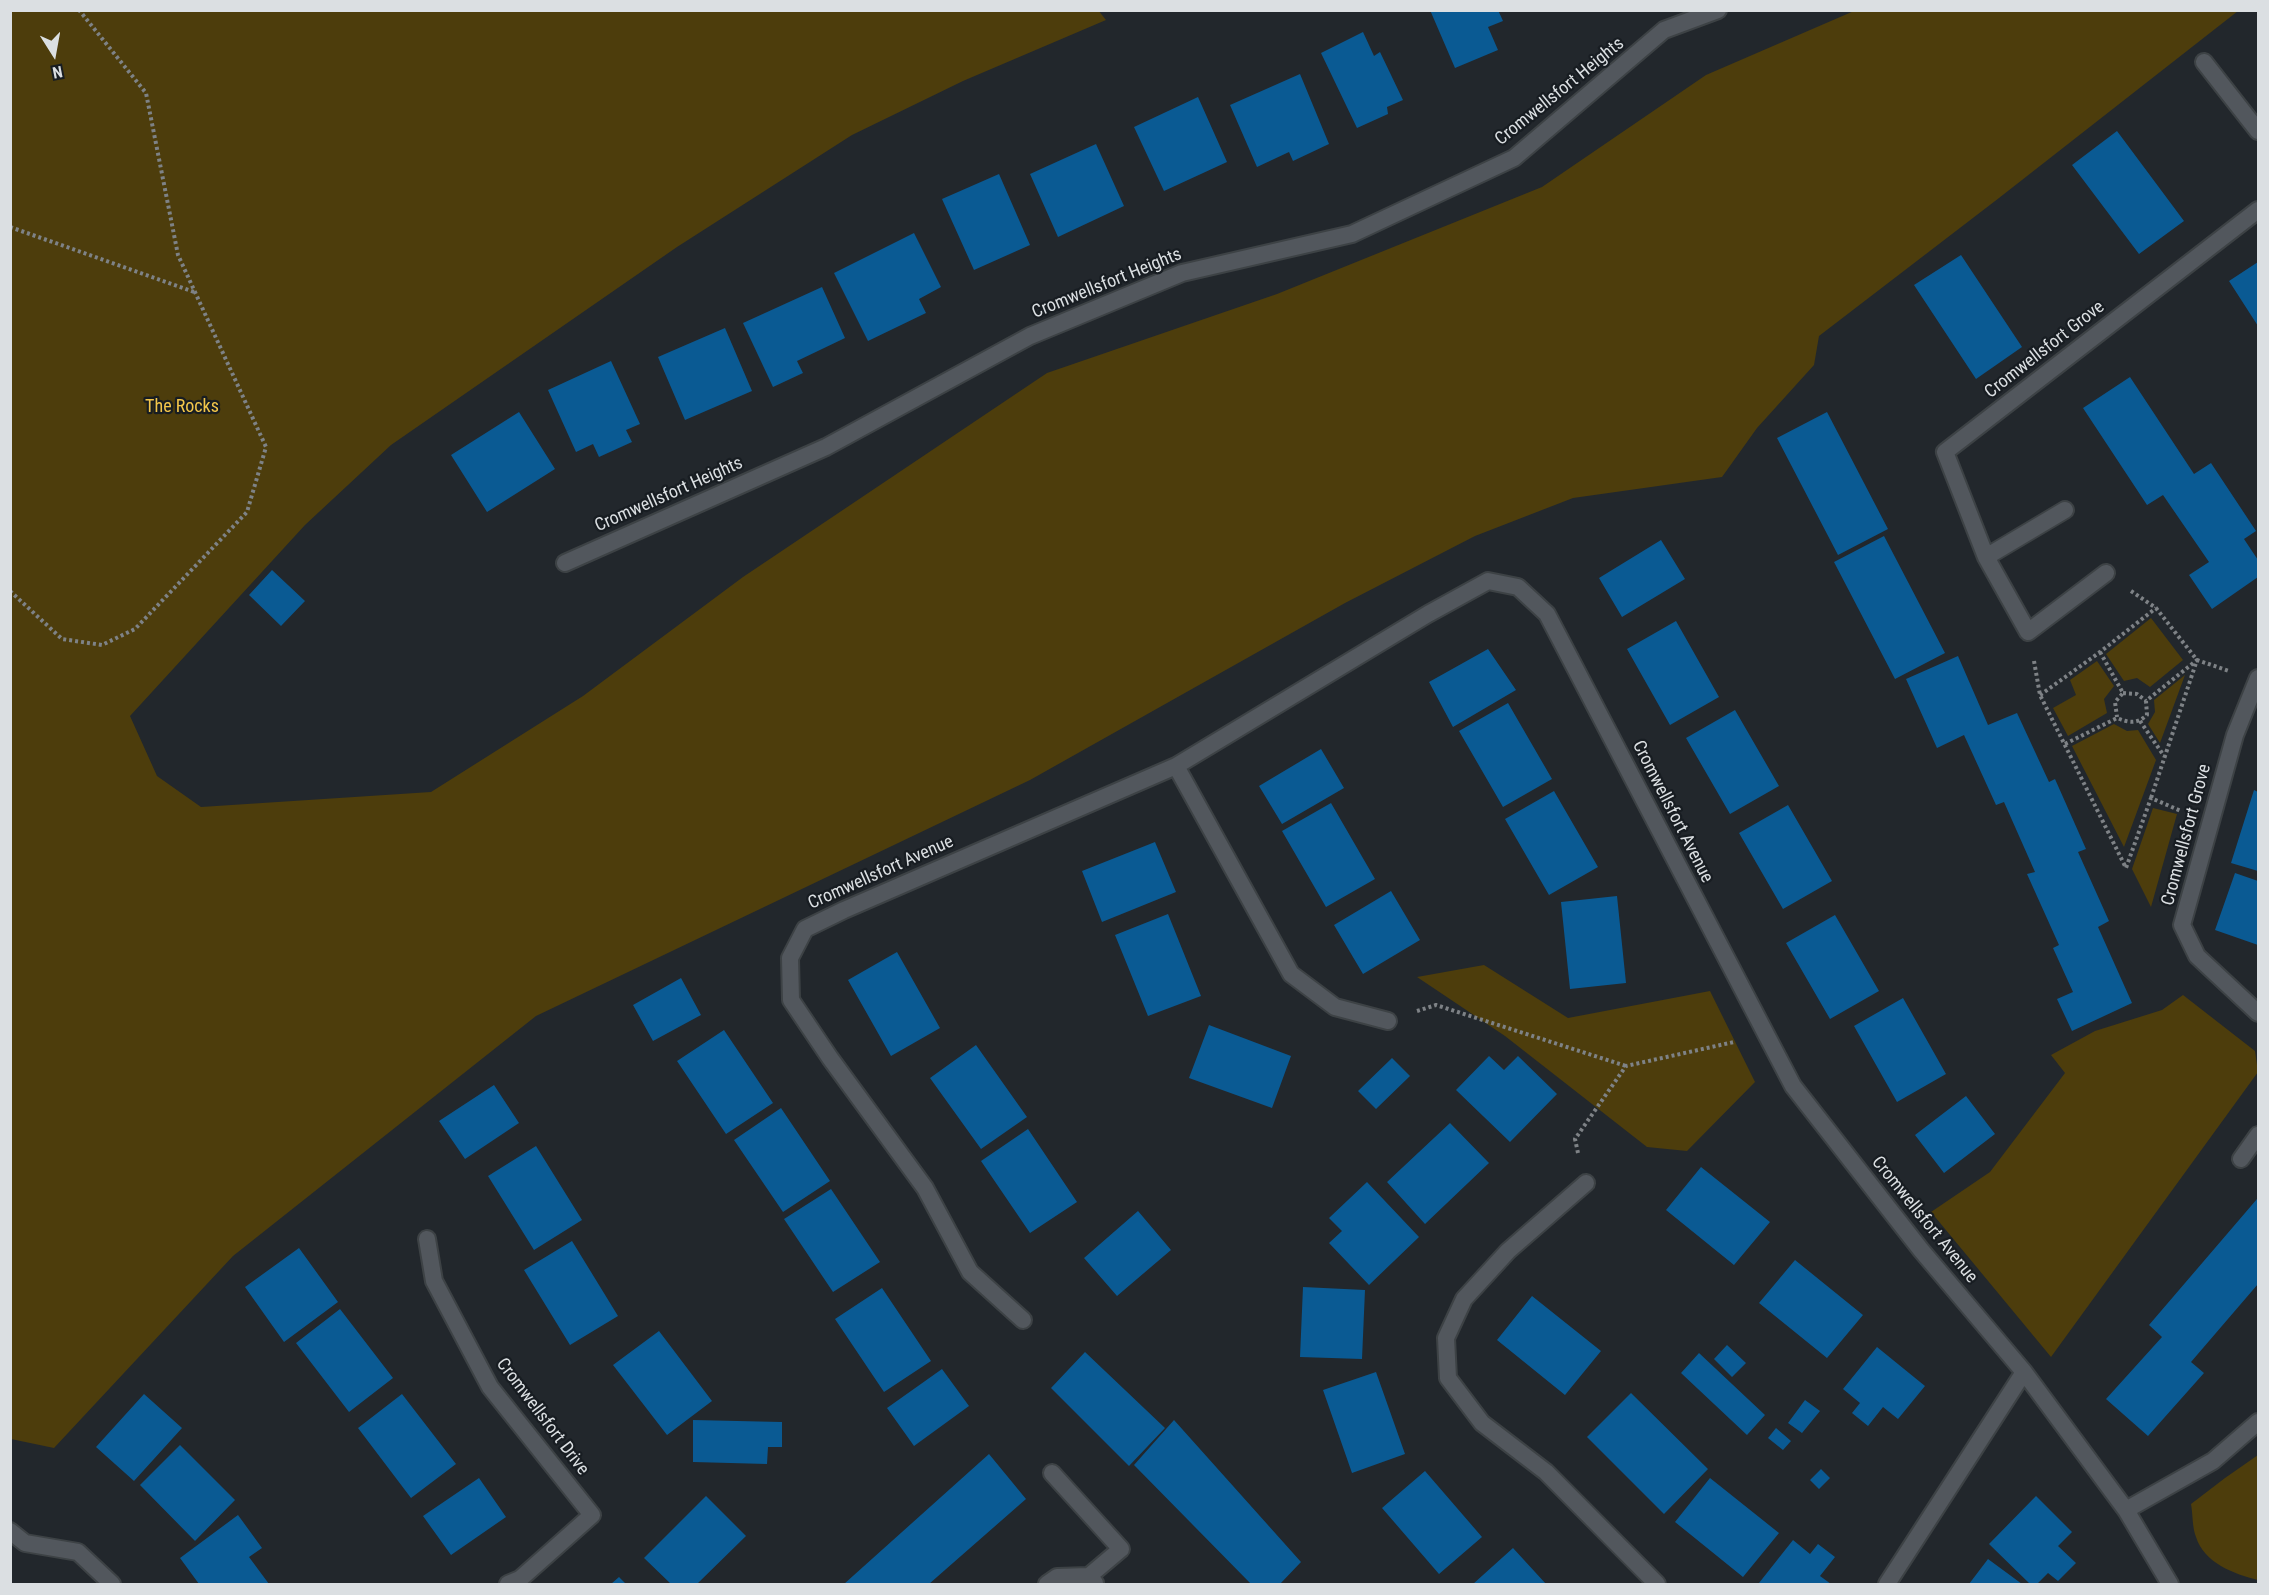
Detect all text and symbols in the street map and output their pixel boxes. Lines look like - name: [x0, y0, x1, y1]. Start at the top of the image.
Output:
- north arrow: [24, 24, 84, 84]
- street label: Cromwellsfort Heights: [1491, 33, 1629, 151]
- text: N: [51, 62, 64, 82]
- street label: Cromwellsfort Heights: [1029, 244, 1185, 324]
- street label: Cromwellsfort Grove: [1981, 297, 2109, 403]
- park label: The Rocks: [145, 396, 219, 418]
- street label: Cromwellsfort Heights: [592, 453, 746, 537]
- street label: Cromwellsfort Avenue: [1627, 737, 1717, 887]
- street label: Cromwellsfort Grove: [2158, 762, 2216, 908]
- street label: Cromwellsfort Avenue: [805, 831, 957, 915]
- street label: Cromwellsfort Avenue: [1866, 1152, 1982, 1288]
- street label: Cromwellsfort Drive: [491, 1354, 593, 1480]

